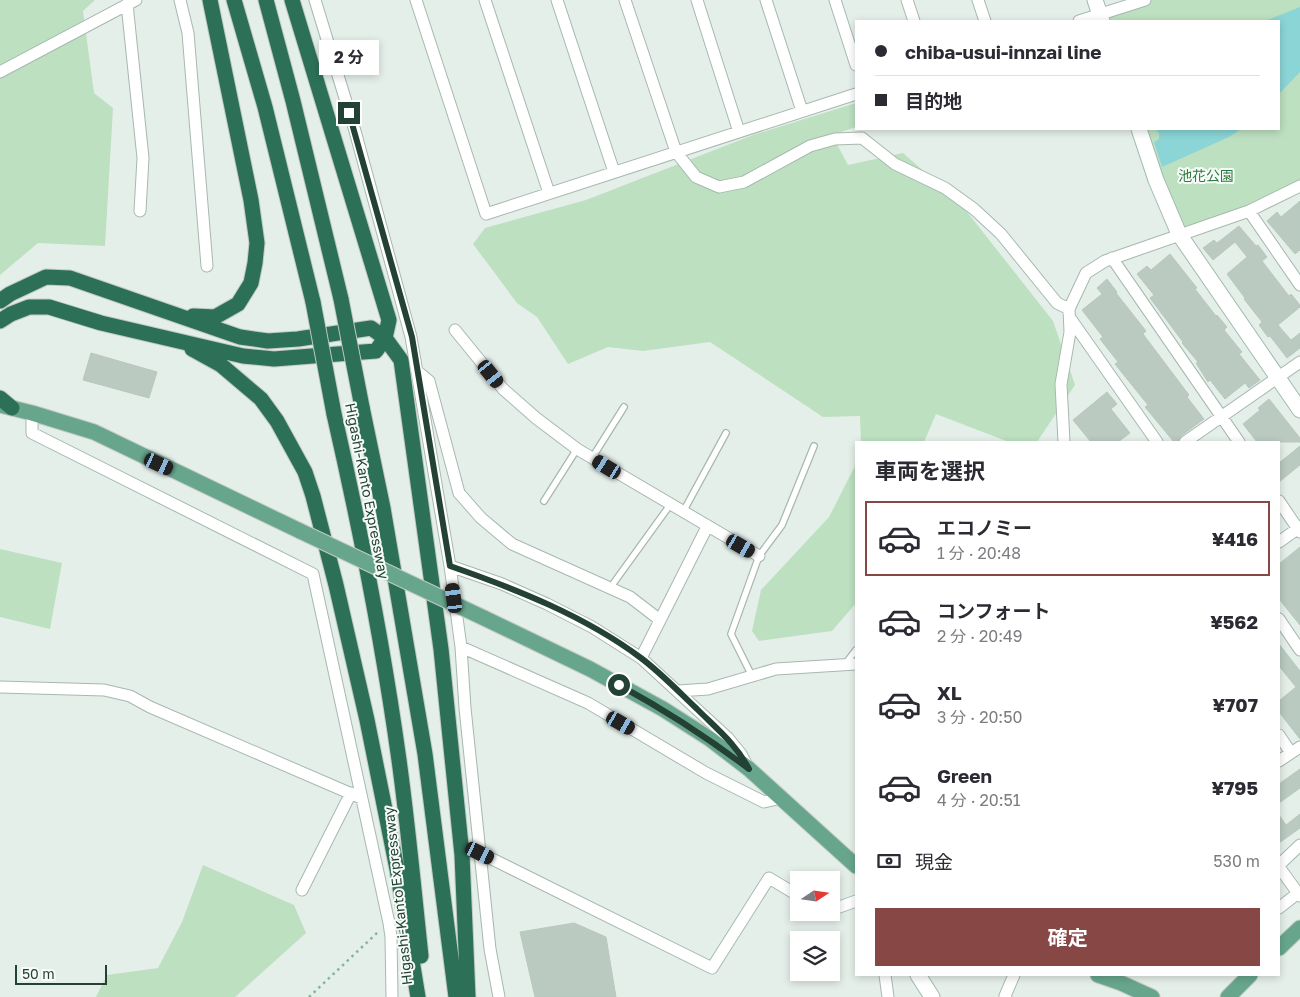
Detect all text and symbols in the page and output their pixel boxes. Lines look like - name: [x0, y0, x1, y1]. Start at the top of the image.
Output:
- text: chiba-usui-innzai line: [905, 40, 1101, 63]
- callout: 2 分: [319, 41, 379, 76]
- text: 2 分: [334, 47, 364, 67]
- text: 目的地: [905, 89, 962, 112]
- route end: [338, 102, 360, 124]
- park label: 池花公園: [1178, 167, 1234, 184]
- car: [475, 358, 506, 390]
- street label: Higashi-Kanto Expressway: [342, 401, 393, 581]
- car: [142, 451, 175, 477]
- car: [590, 453, 623, 481]
- text: 車両を選択: [875, 457, 985, 484]
- icon: car: [877, 516, 922, 561]
- text: エコノミー: [937, 516, 1032, 539]
- text: ¥416: [1212, 527, 1258, 550]
- car: [724, 532, 757, 560]
- text: 1 分 · 20:48: [937, 543, 1021, 563]
- car: [444, 582, 463, 614]
- icon: car: [877, 599, 922, 644]
- text: コンフォート: [937, 599, 1050, 622]
- text: ¥562: [1210, 610, 1258, 633]
- text: 2 分 · 20:49: [937, 626, 1023, 646]
- route start: [608, 674, 630, 696]
- text: XL: [937, 681, 962, 704]
- icon: car: [877, 682, 922, 727]
- text: ¥707: [1212, 693, 1258, 716]
- text: 3 分 · 20:50: [937, 707, 1022, 727]
- car: [604, 709, 637, 737]
- text: Green: [937, 764, 992, 787]
- icon: car: [877, 765, 922, 810]
- text: ¥795: [1211, 776, 1258, 799]
- text: 4 分 · 20:51: [937, 790, 1021, 810]
- street label: Higashi-Kanto Expressway: [380, 806, 415, 986]
- car: [463, 840, 496, 866]
- icon: cash: [875, 847, 903, 875]
- text: 現金: [915, 850, 953, 873]
- text: 530 m: [1213, 851, 1260, 871]
- north arrow: [790, 871, 840, 921]
- map controls: [790, 871, 840, 981]
- button: 確定: [875, 908, 1260, 966]
- button: layers: [790, 931, 840, 981]
- scale bar: [15, 962, 108, 985]
- text: 50 m: [22, 965, 55, 982]

